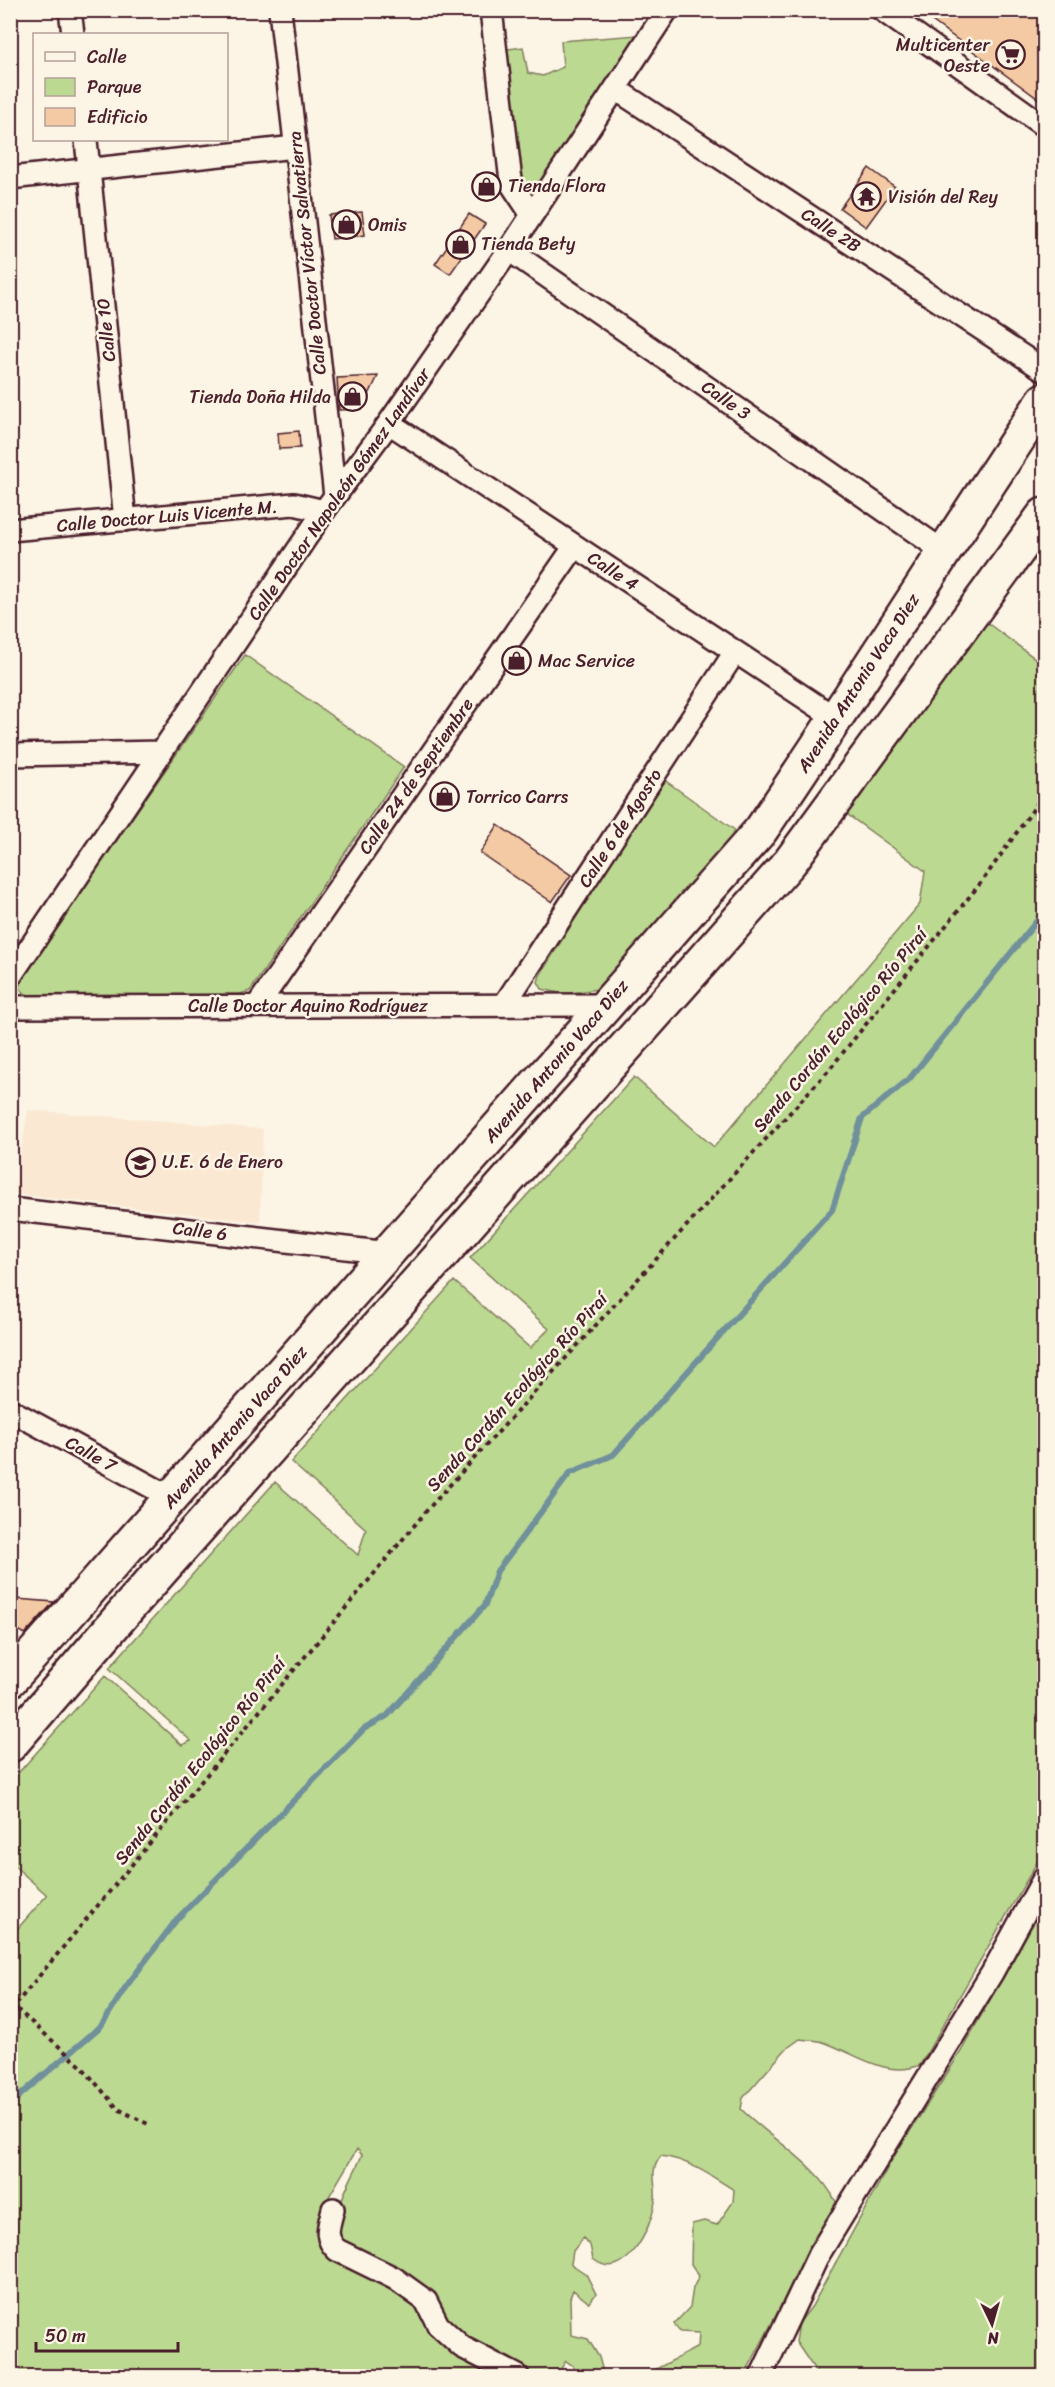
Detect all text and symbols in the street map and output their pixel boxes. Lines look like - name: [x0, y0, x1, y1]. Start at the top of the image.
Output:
- place label: Multicenter Oeste: [896, 29, 992, 82]
- legend: [33, 33, 228, 141]
- supermarket icon: Multicenter Oeste: [995, 39, 1027, 71]
- text: Calle: [87, 41, 127, 73]
- text: Parque: [87, 71, 142, 103]
- text: Edificio: [87, 101, 148, 133]
- street label: Calle Doctor Víctor Salvatierra: [278, 130, 336, 376]
- shop icon: Tienda Flora: [471, 170, 503, 202]
- place label: Tienda Flora: [508, 170, 607, 202]
- temple icon: Visión del Rey: [851, 181, 883, 213]
- place label: Visión del Rey: [888, 181, 999, 213]
- street label: Calle 2B: [795, 199, 867, 261]
- shop icon: Omis: [331, 209, 363, 241]
- place label: Omis: [368, 209, 407, 241]
- shop icon: Tienda Bety: [444, 228, 476, 260]
- place label: Tienda Bety: [481, 228, 576, 260]
- street label: Calle 10: [87, 297, 125, 363]
- street label: Calle Doctor Napoleón Gómez Landívar: [239, 359, 440, 627]
- street label: Calle 3: [695, 371, 758, 429]
- place label: Tienda Doña Hilda: [189, 381, 331, 413]
- shop icon: Tienda Doña Hilda: [336, 381, 368, 413]
- street label: Calle Doctor Luis Vicente M.: [55, 490, 279, 542]
- street label: Calle 4: [581, 542, 645, 600]
- street label: Avenida Antonio Vaca Diez: [787, 586, 929, 780]
- shop icon: Mac Service: [501, 645, 533, 677]
- place label: Mac Service: [538, 645, 635, 677]
- street label: Calle 24 de Septiembre: [350, 691, 482, 861]
- street label: Calle 6 de Agosto: [569, 762, 671, 894]
- shop icon: Torrico Carrs: [429, 781, 461, 813]
- place label: Torrico Carrs: [466, 781, 569, 813]
- street label: Senda Cordón Ecológico Río Piraí: [744, 919, 937, 1140]
- street label: Avenida Antonio Vaca Diez: [475, 971, 637, 1151]
- street label: Calle Doctor Aquino Rodríguez: [188, 990, 428, 1022]
- school or university icon: U.E. 6 de Enero: [125, 1146, 157, 1178]
- place label: U.E. 6 de Enero: [162, 1146, 283, 1178]
- street label: Calle 6: [171, 1212, 229, 1250]
- street label: Senda Cordón Ecológico Río Piraí: [418, 1283, 617, 1499]
- street label: Avenida Antonio Vaca Diez: [154, 1337, 316, 1517]
- street label: Calle 7: [59, 1427, 124, 1482]
- street label: Senda Cordón Ecológico Río Piraí: [106, 1648, 295, 1872]
- north arrow: [962, 2294, 1022, 2354]
- scale bar: [36, 2315, 178, 2353]
- text: 50 m: [45, 2320, 86, 2352]
- text: N: [986, 2323, 1001, 2353]

